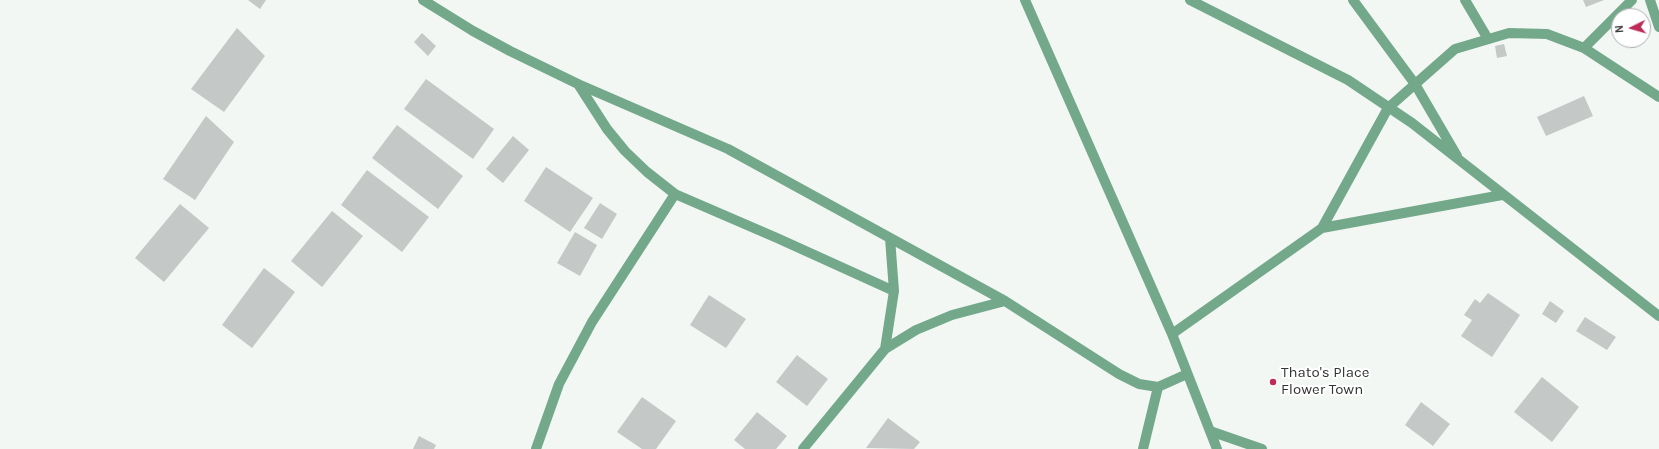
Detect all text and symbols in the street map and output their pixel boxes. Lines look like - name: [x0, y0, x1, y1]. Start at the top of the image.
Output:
- north arrow: [1611, 8, 1651, 48]
- text: N: [1613, 25, 1626, 34]
- place label: Thato's Place Flower Town: [1281, 364, 1369, 399]
- marker: Thato's Place Flower Town: [1268, 377, 1278, 387]

